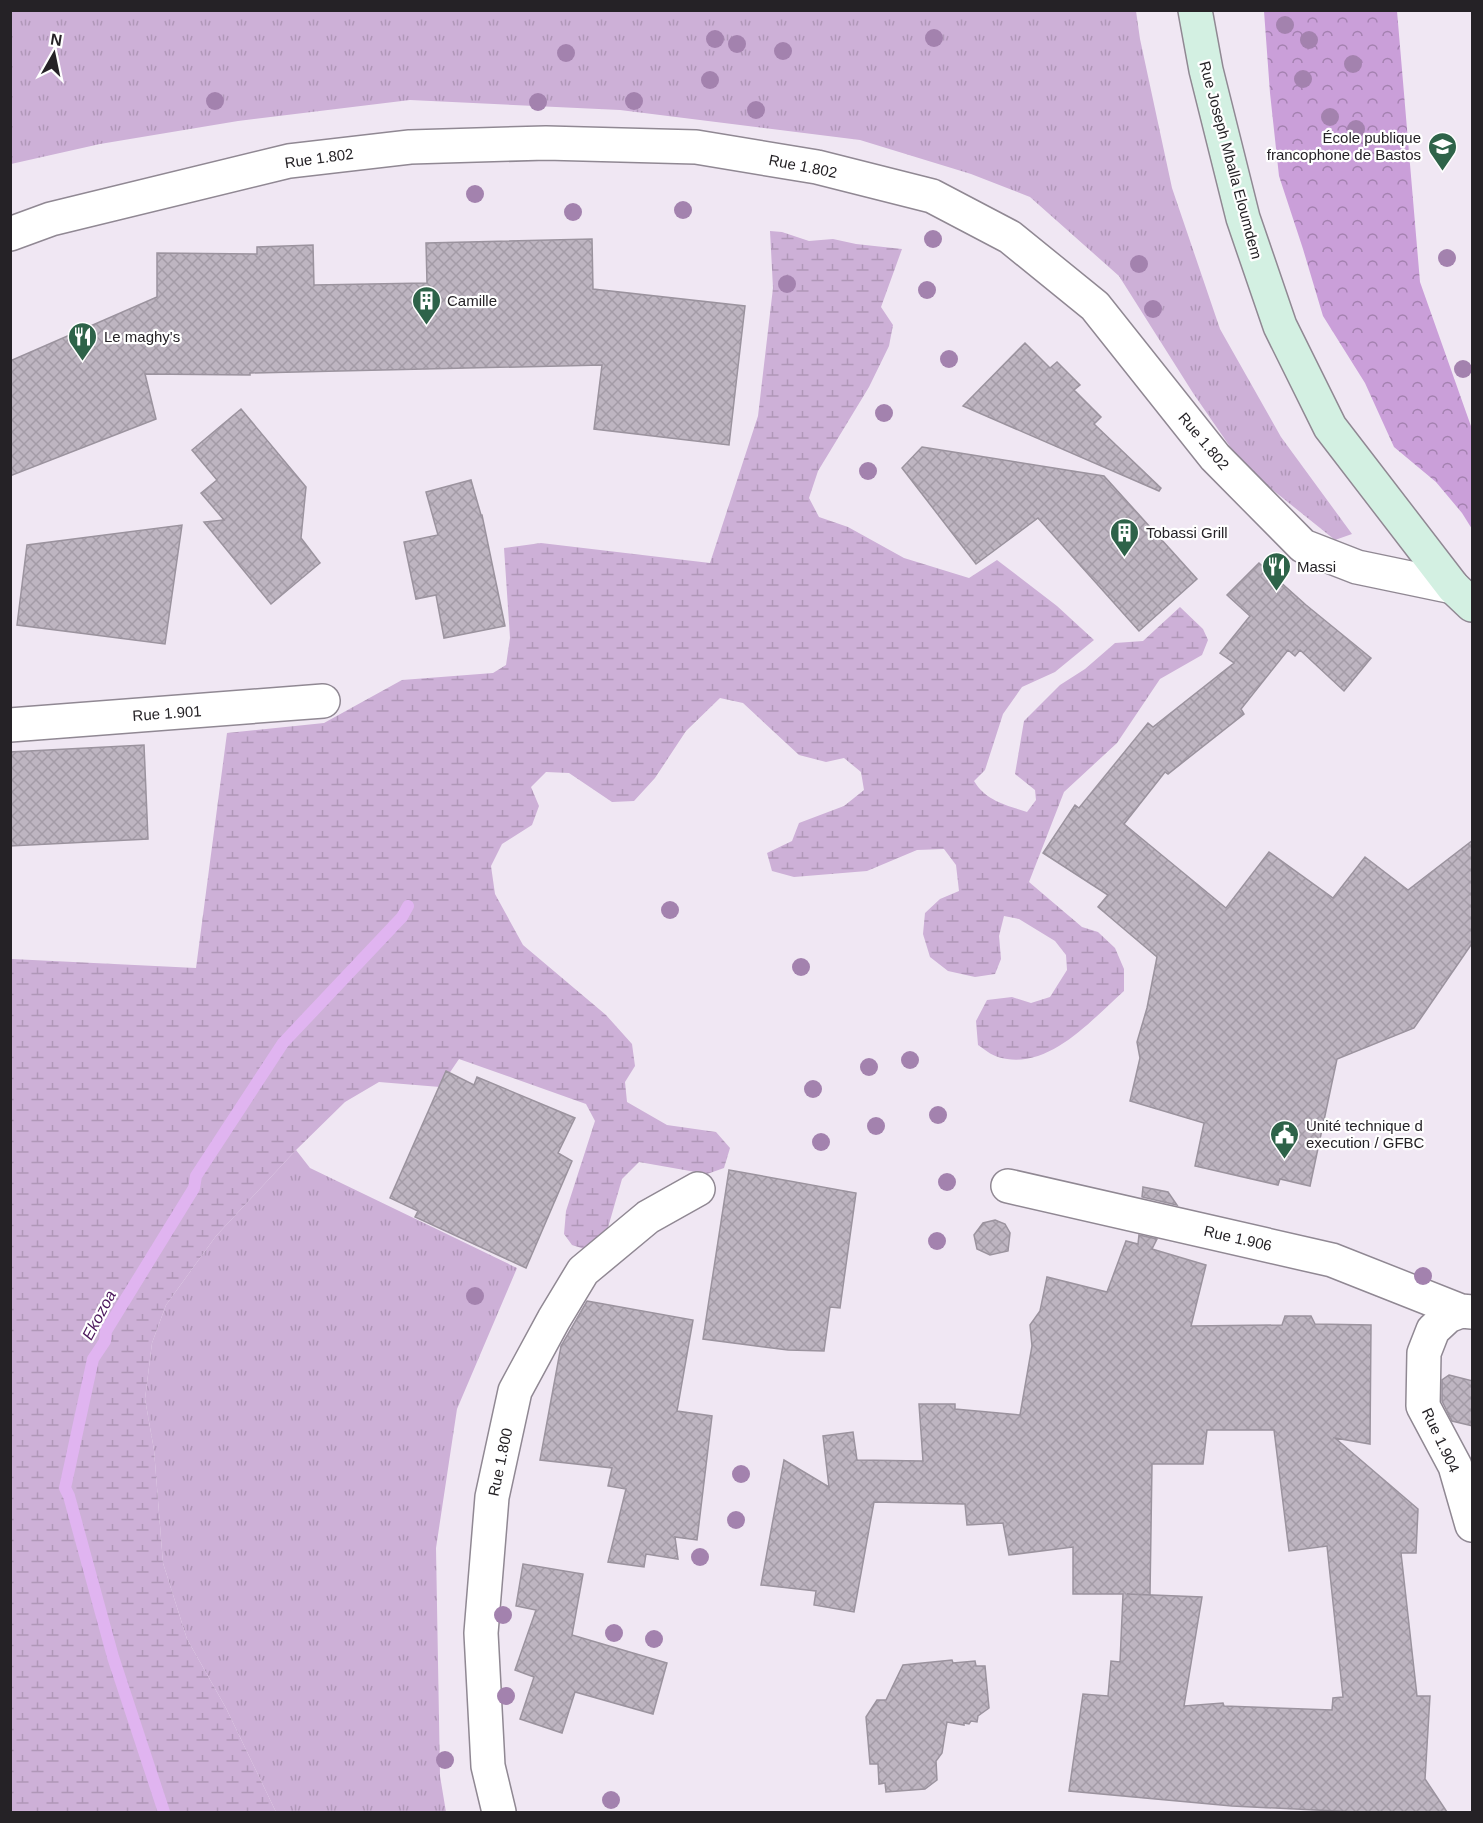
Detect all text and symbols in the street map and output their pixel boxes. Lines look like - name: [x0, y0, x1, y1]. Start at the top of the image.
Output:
- north arrow: [24, 24, 84, 84]
- text: N: [49, 30, 63, 49]
- street label: Rue Joseph Mballa Eloumdem: [1196, 59, 1266, 261]
- place label: École publique francophone de Bastos: [1267, 129, 1421, 163]
- school or university icon: École publique francophone de Bastos: [1426, 130, 1458, 172]
- street label: Rue 1.802: [284, 145, 354, 171]
- street label: Rue 1.802: [767, 151, 839, 181]
- building icon: Camille: [410, 284, 442, 326]
- place label: Camille: [447, 292, 497, 309]
- restaurant icon: Le maghy's: [67, 320, 99, 362]
- place label: Le maghy's: [104, 328, 180, 345]
- street label: Rue 1.802: [1175, 409, 1233, 473]
- building icon: Tobassi Grill: [1109, 516, 1141, 558]
- place label: Tobassi Grill: [1146, 524, 1228, 541]
- restaurant icon: Massi: [1260, 550, 1292, 592]
- place label: Massi: [1297, 558, 1336, 575]
- street label: Rue 1.901: [132, 702, 202, 724]
- place label: Unité technique d execution / GFBC: [1306, 1117, 1425, 1151]
- public building icon: Unité technique d execution / GFBC: [1269, 1118, 1301, 1160]
- street label: Rue 1.906: [1202, 1222, 1274, 1254]
- water label: Ekozoa: [79, 1287, 119, 1343]
- street label: Rue 1.904: [1419, 1405, 1463, 1475]
- street label: Rue 1.800: [484, 1426, 516, 1498]

